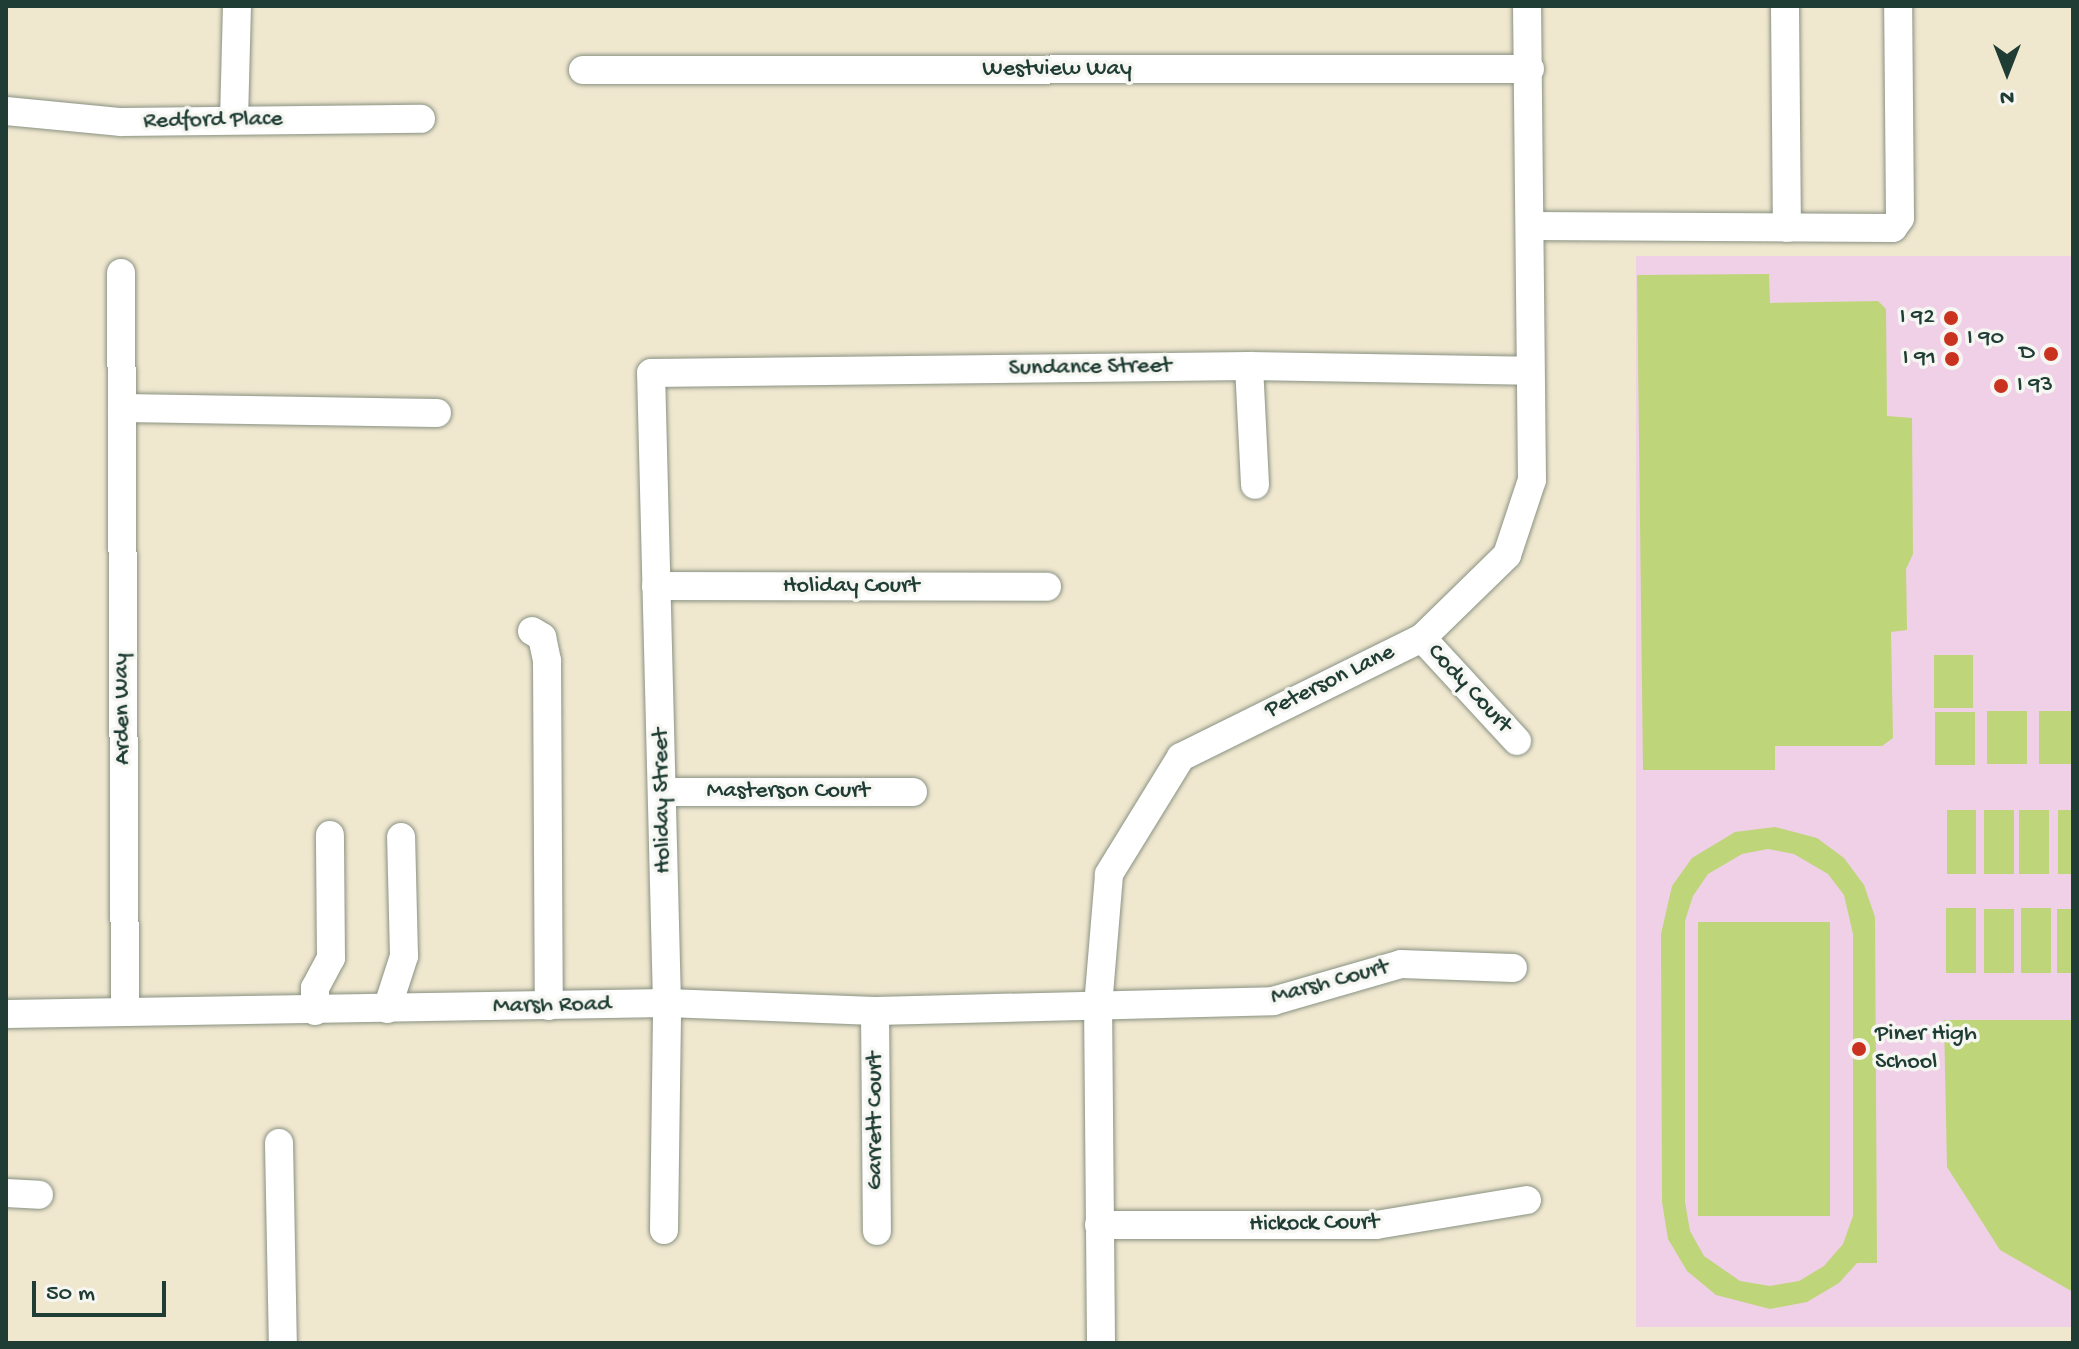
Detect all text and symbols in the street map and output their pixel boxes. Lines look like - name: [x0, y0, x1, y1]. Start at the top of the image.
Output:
- north arrow: [1967, 32, 2047, 112]
- street label: Westview Way: [982, 56, 1132, 84]
- text: N: [2000, 83, 2014, 109]
- street label: Redford Place: [143, 105, 283, 137]
- place label: I 92: [1900, 304, 1935, 332]
- marker: I 92: [1942, 309, 1960, 327]
- place label: I 90: [1967, 325, 2004, 353]
- marker: I 90: [1942, 330, 1960, 348]
- place label: D: [2019, 340, 2035, 368]
- place label: I 91: [1903, 345, 1936, 373]
- marker: D: [2042, 345, 2060, 363]
- marker: I 91: [1943, 350, 1961, 368]
- street label: Sundance Street: [1008, 352, 1172, 384]
- place label: I 93: [2017, 372, 2053, 400]
- marker: I 93: [1992, 377, 2010, 395]
- street label: Holiday Court: [783, 573, 919, 601]
- street label: Peterson Lane: [1261, 638, 1399, 726]
- street label: Cody Court: [1420, 638, 1518, 740]
- street label: Arden Way: [108, 653, 138, 765]
- street label: Holiday Street: [647, 728, 679, 874]
- street label: Masterson Court: [707, 778, 869, 806]
- street label: Marsh Court: [1268, 953, 1392, 1013]
- street label: Marsh Road: [493, 991, 611, 1021]
- place label: Piner High School: [1875, 1021, 1977, 1077]
- marker: Piner High School: [1850, 1040, 1868, 1058]
- street label: Garrett Court: [862, 1052, 890, 1190]
- street label: Hickock Court: [1249, 1208, 1379, 1240]
- scale bar: [36, 1265, 170, 1315]
- text: 50 m: [46, 1280, 95, 1309]

